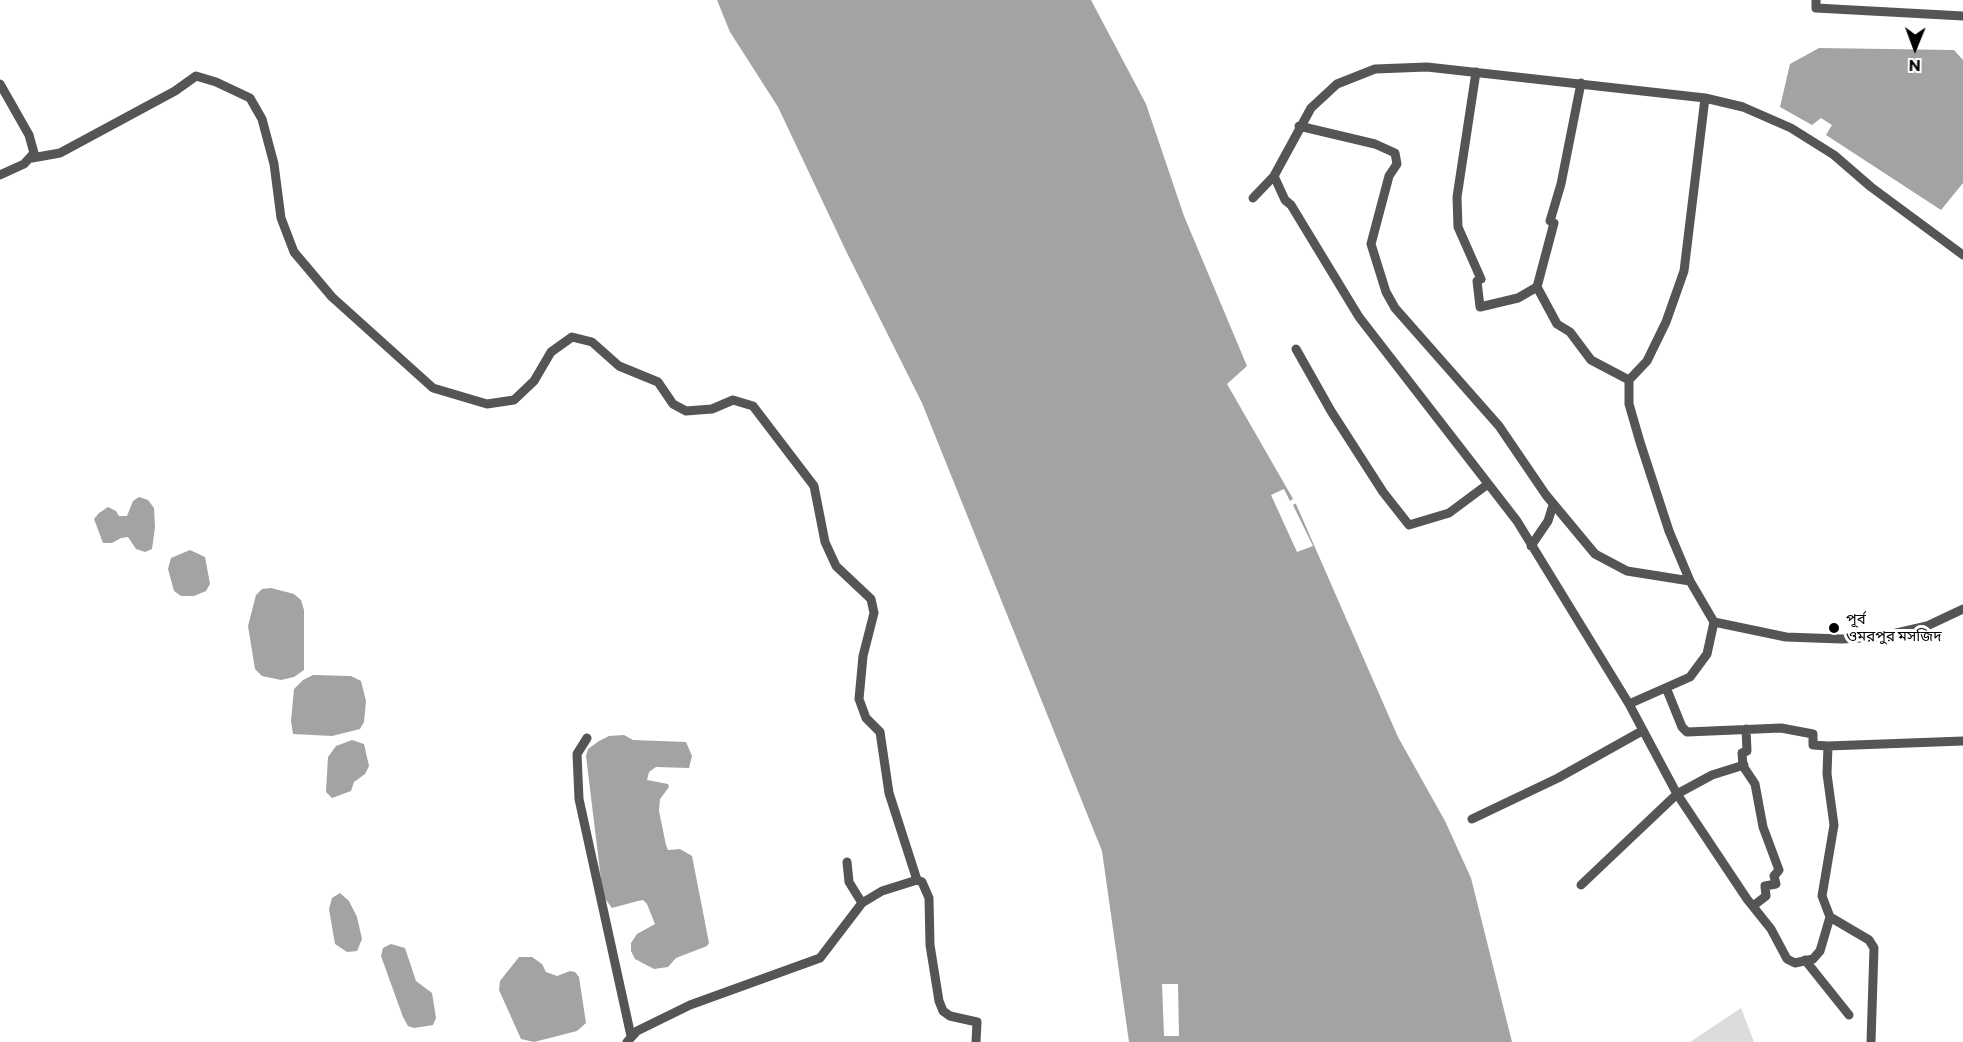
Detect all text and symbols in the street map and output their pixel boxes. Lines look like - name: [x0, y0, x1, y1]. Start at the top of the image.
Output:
- north arrow: [1885, 18, 1945, 78]
- text: N: [1909, 57, 1921, 76]
- place label: পূর্ব ওমরপুর মসজিদ: [1846, 610, 1941, 645]
- marker: পূর্ব ওমরপুর মসজিদ: [1827, 621, 1841, 635]

